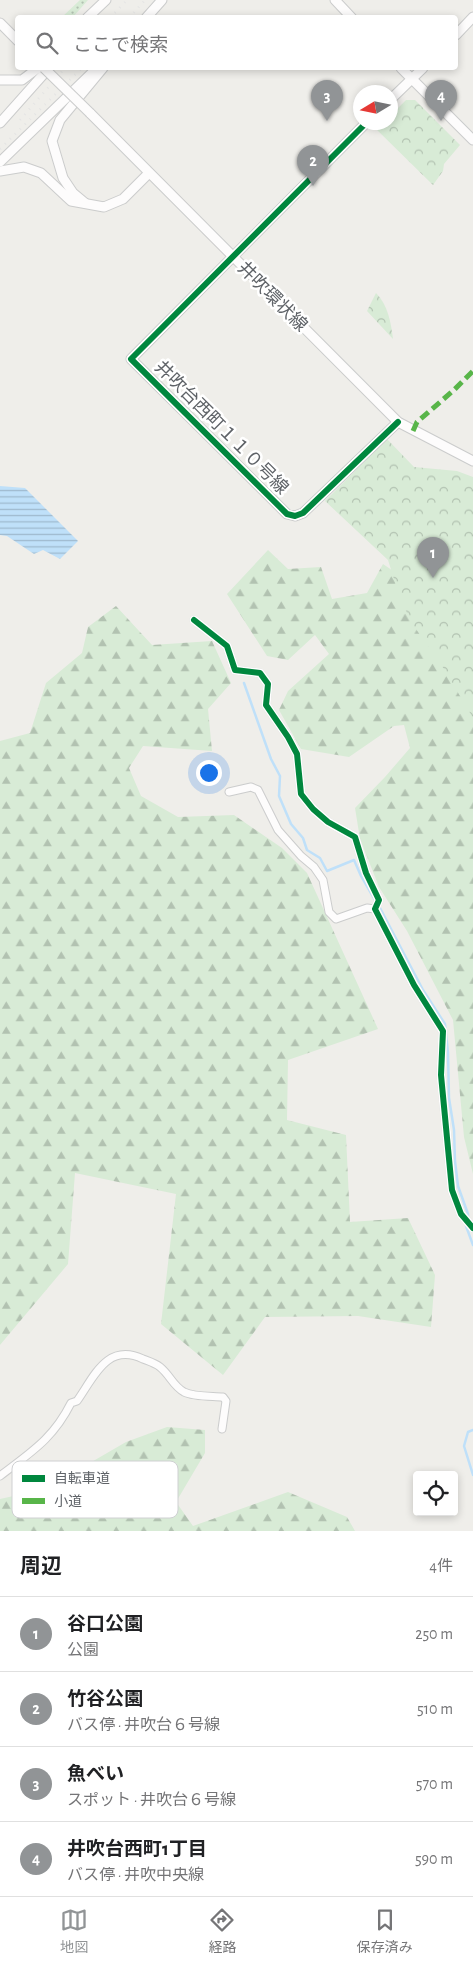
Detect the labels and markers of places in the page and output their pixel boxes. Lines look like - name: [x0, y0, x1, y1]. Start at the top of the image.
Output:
- pin: 3: [311, 80, 343, 121]
- pin: 4: [425, 80, 457, 121]
- pin: 2: [297, 145, 329, 186]
- pin: 1: [417, 537, 449, 578]

